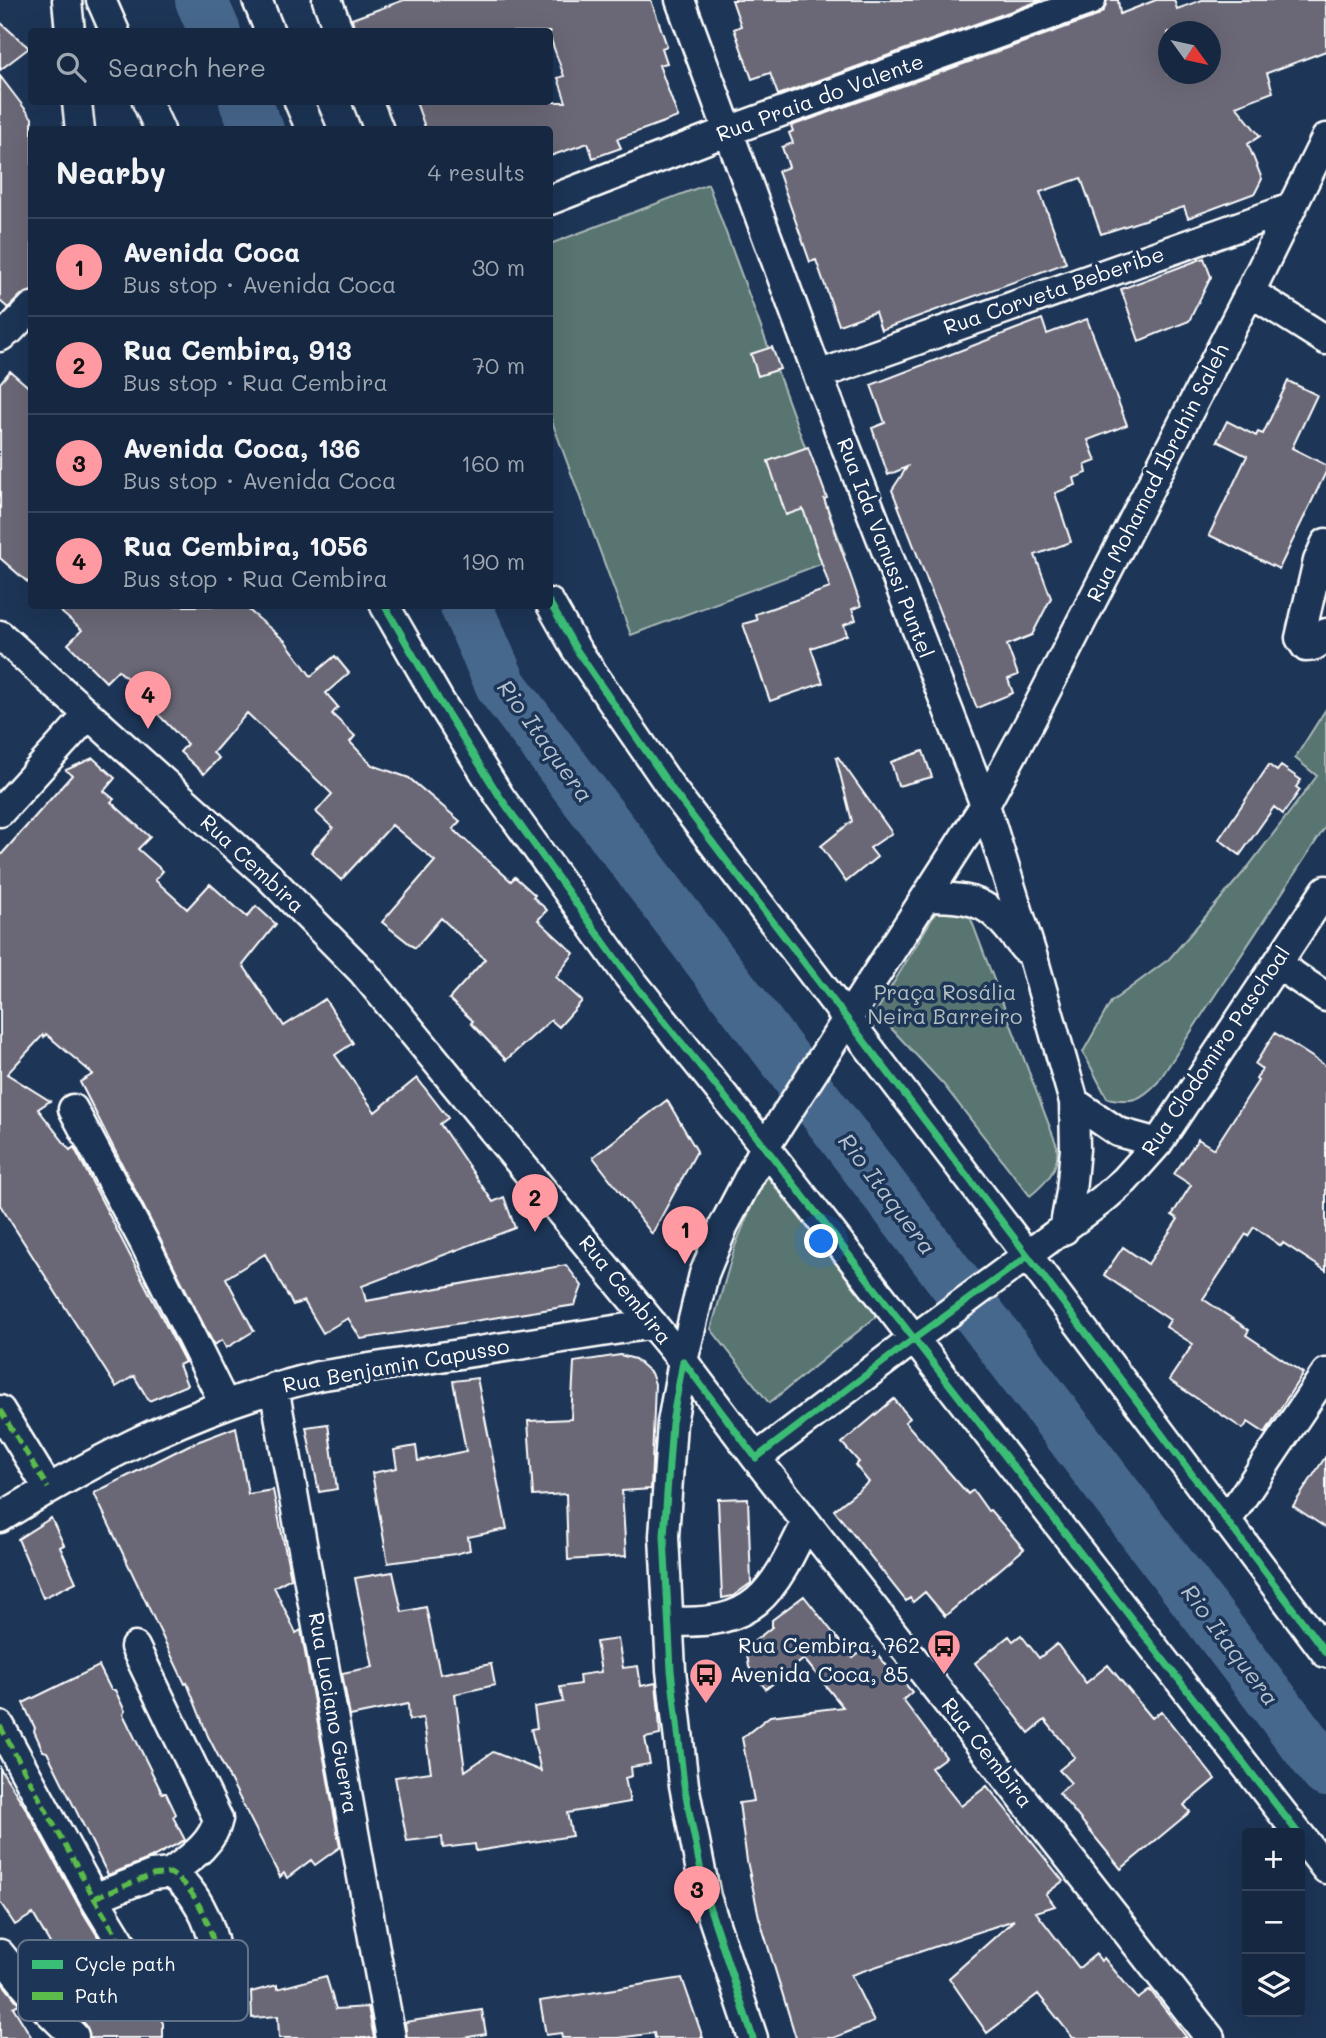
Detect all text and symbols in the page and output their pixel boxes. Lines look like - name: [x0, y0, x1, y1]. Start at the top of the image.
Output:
- north arrow: [1158, 21, 1221, 84]
- search box: [28, 28, 553, 105]
- street label: Rua Praia do Valente: [712, 47, 927, 147]
- icon: search: [52, 48, 90, 86]
- text: Search here: [108, 50, 266, 84]
- text: Nearby: [56, 152, 166, 192]
- text: 4 results: [428, 157, 525, 187]
- text: Avenida Coca: [123, 235, 300, 269]
- street label: Rua Corveta Beberibe: [940, 239, 1167, 340]
- text: 1: [74, 252, 84, 282]
- text: 30 m: [472, 252, 525, 282]
- text: Bus stop · Avenida Coca: [123, 269, 396, 299]
- text: Rua Cembira, 913: [123, 333, 352, 367]
- street label: Rua Mohamad Ibrahin Saleh: [1080, 339, 1234, 606]
- text: 2: [73, 350, 85, 380]
- text: 70 m: [472, 350, 525, 380]
- text: Bus stop · Rua Cembira: [123, 367, 388, 397]
- text: Avenida Coca, 136: [123, 431, 360, 465]
- street label: Rua Ida Vanussi Puntel: [832, 433, 941, 661]
- text: 3: [72, 448, 86, 478]
- text: 160 m: [461, 448, 525, 478]
- text: Bus stop · Avenida Coca: [123, 465, 396, 495]
- text: Rua Cembira, 1056: [123, 529, 368, 563]
- text: 4: [72, 546, 86, 576]
- text: 190 m: [461, 546, 525, 576]
- text: Bus stop · Rua Cembira: [123, 563, 388, 593]
- pin: 4: [125, 671, 171, 729]
- water label: Rio Itaquera: [491, 673, 600, 808]
- street label: Rua Cembira: [195, 808, 311, 918]
- street label: Rua Clodomiro Paschoal: [1134, 940, 1295, 1160]
- park label: Praça Rosália Neira Barreiro: [868, 978, 1022, 1029]
- water label: Rio Itaquera: [832, 1127, 943, 1260]
- pin: 2: [512, 1174, 558, 1232]
- pin: 1: [662, 1206, 708, 1264]
- your location: [804, 1224, 838, 1258]
- street label: Rua Cembira: [574, 1229, 678, 1349]
- street label: Rua Benjamin Capusso: [280, 1331, 511, 1398]
- water label: Rio Itaquera: [1175, 1578, 1286, 1711]
- street label: Rua Luciano Guerra: [303, 1610, 365, 1816]
- bus stop icon: Rua Cembira, 762: [925, 1627, 963, 1676]
- place label: Rua Cembira, 762: [738, 1631, 920, 1658]
- bus stop icon: Avenida Coca, 85: [687, 1656, 725, 1705]
- place label: Avenida Coca, 85: [730, 1660, 909, 1687]
- street label: Rua Cembira: [937, 1691, 1040, 1813]
- map controls: [1242, 1828, 1305, 2017]
- button: +: [1242, 1828, 1305, 1891]
- pin: 3: [674, 1866, 720, 1924]
- button: −: [1242, 1891, 1305, 1954]
- legend: [18, 1940, 248, 2021]
- text: Cycle path: [75, 1951, 175, 1976]
- button: layers: [1242, 1954, 1305, 2017]
- text: Path: [75, 1983, 118, 2008]

